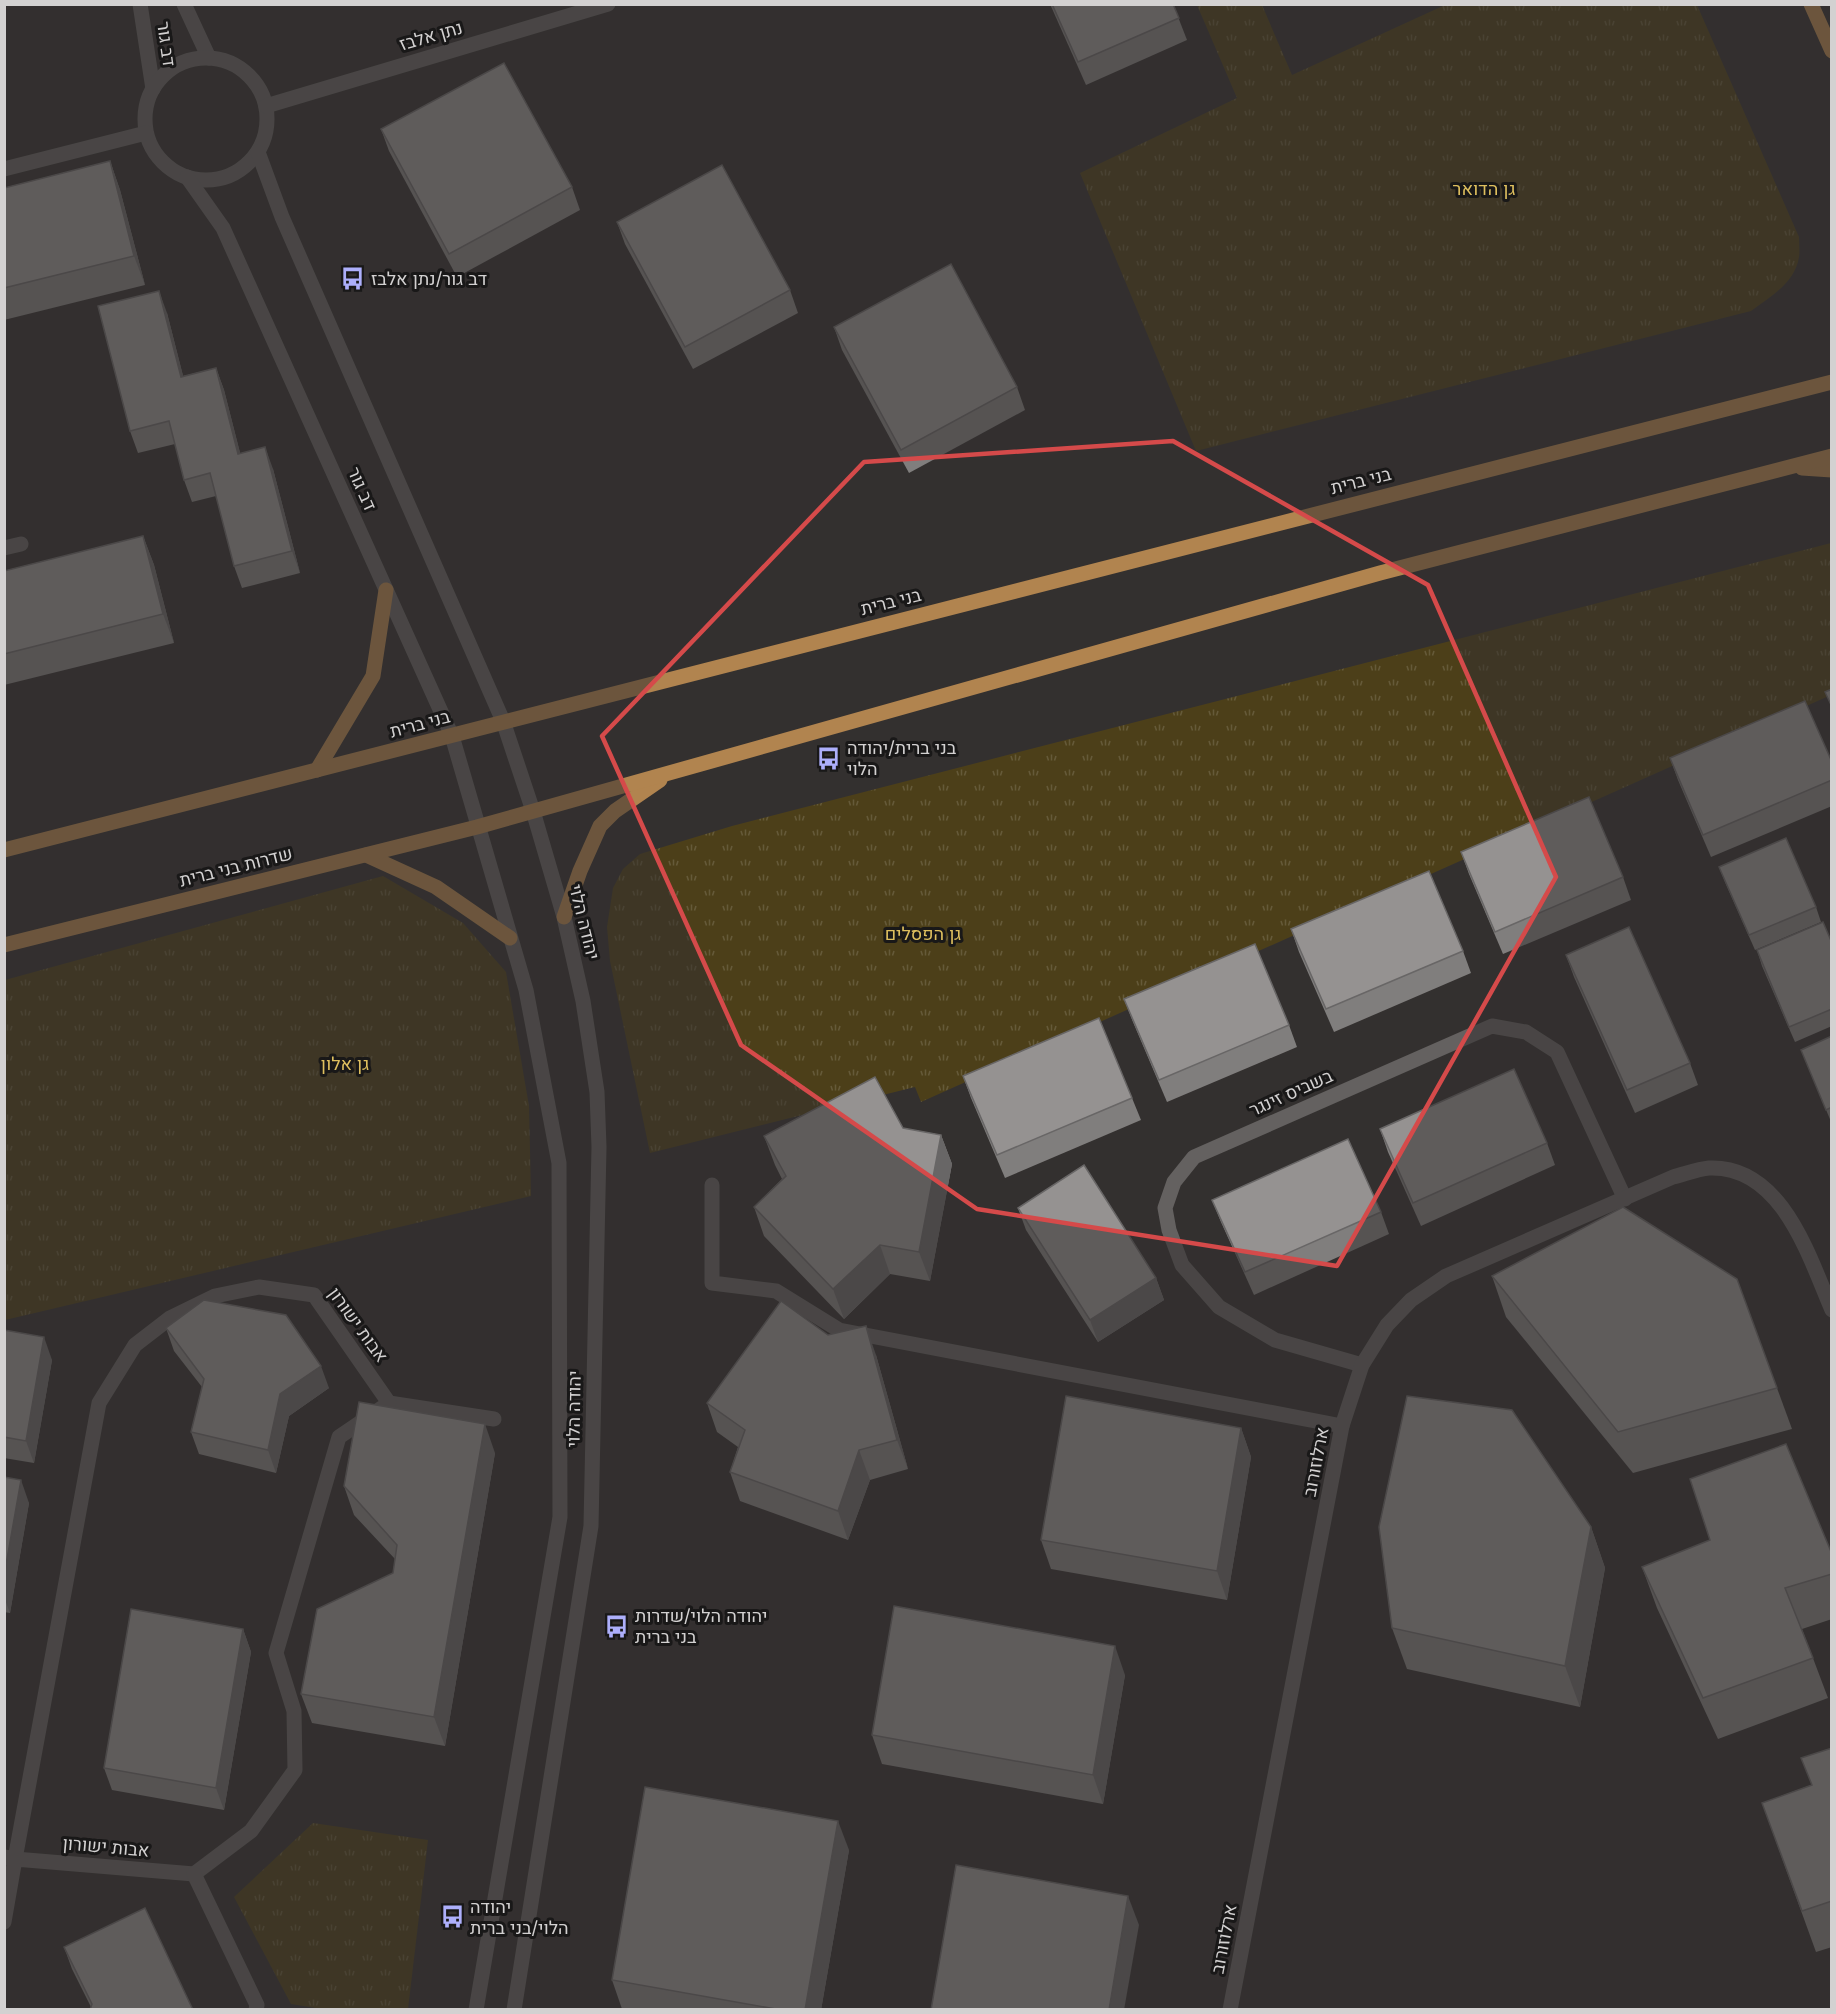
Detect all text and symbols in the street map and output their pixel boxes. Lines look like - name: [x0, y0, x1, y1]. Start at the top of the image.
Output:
- street label: נתן אלבז: [397, 17, 465, 55]
- street label: דב גור: [153, 20, 180, 68]
- park label: גן הדואר: [1453, 178, 1515, 199]
- bus stop icon: דב גור/נתן אלבז: [340, 266, 366, 292]
- place label: דב גור/נתן אלבז: [371, 268, 487, 289]
- street label: בני ברית: [1329, 463, 1394, 498]
- street label: דב גור: [344, 464, 381, 514]
- street label: בני ברית: [859, 584, 924, 619]
- street label: בני ברית: [387, 705, 453, 742]
- place label: בני ברית/יהודה הלוי: [847, 737, 957, 779]
- bus stop icon: בני ברית/יהודה הלוי: [816, 745, 842, 771]
- street label: שדרות בני ברית: [177, 842, 295, 891]
- street label: יהודה הלוי: [565, 882, 604, 962]
- park label: גן הפסלים: [885, 923, 961, 944]
- park label: גן אלון: [321, 1053, 369, 1074]
- street label: בשביס זינגר: [1246, 1065, 1336, 1120]
- street label: אבות ישורון: [324, 1283, 392, 1366]
- street label: יהודה הלוי: [562, 1370, 585, 1448]
- street label: ארלוזורוב: [1299, 1425, 1333, 1498]
- place label: יהודה הלוי/שדרות בני ברית: [635, 1605, 767, 1647]
- bus stop icon: יהודה הלוי/שדרות בני ברית: [604, 1613, 630, 1639]
- street label: אבות ישורון: [62, 1832, 150, 1861]
- place label: יהודה הלוי/בני ברית: [470, 1896, 569, 1938]
- street label: ארלוזורוב: [1207, 1902, 1241, 1975]
- bus stop icon: יהודה הלוי/בני ברית: [439, 1904, 465, 1930]

